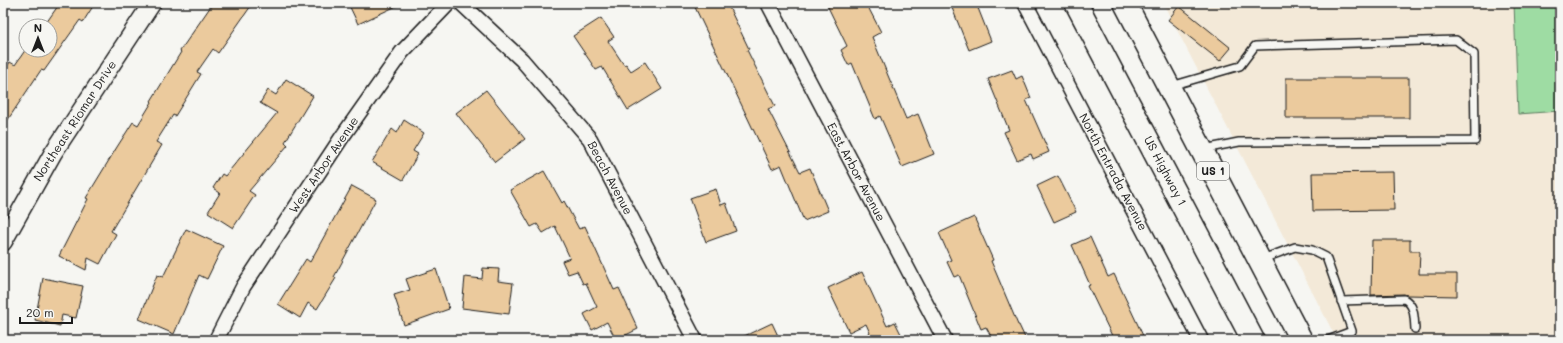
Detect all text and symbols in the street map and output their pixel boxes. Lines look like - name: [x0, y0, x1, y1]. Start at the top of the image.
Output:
- north arrow: [18, 18, 58, 58]
- text: N: [34, 20, 42, 35]
- street label: Northeast Riomar Drive: [29, 57, 119, 184]
- street label: North Entrada Avenue: [1076, 110, 1152, 233]
- street label: West Arbor Avenue: [285, 113, 362, 216]
- street label: East Arbor Avenue: [824, 119, 890, 224]
- street label: US Highway 1: [1141, 133, 1191, 208]
- street label: Beach Avenue: [585, 138, 637, 217]
- road number: US 1: [1197, 162, 1229, 180]
- scale bar: [20, 299, 72, 325]
- text: 20 m: [26, 304, 54, 320]

